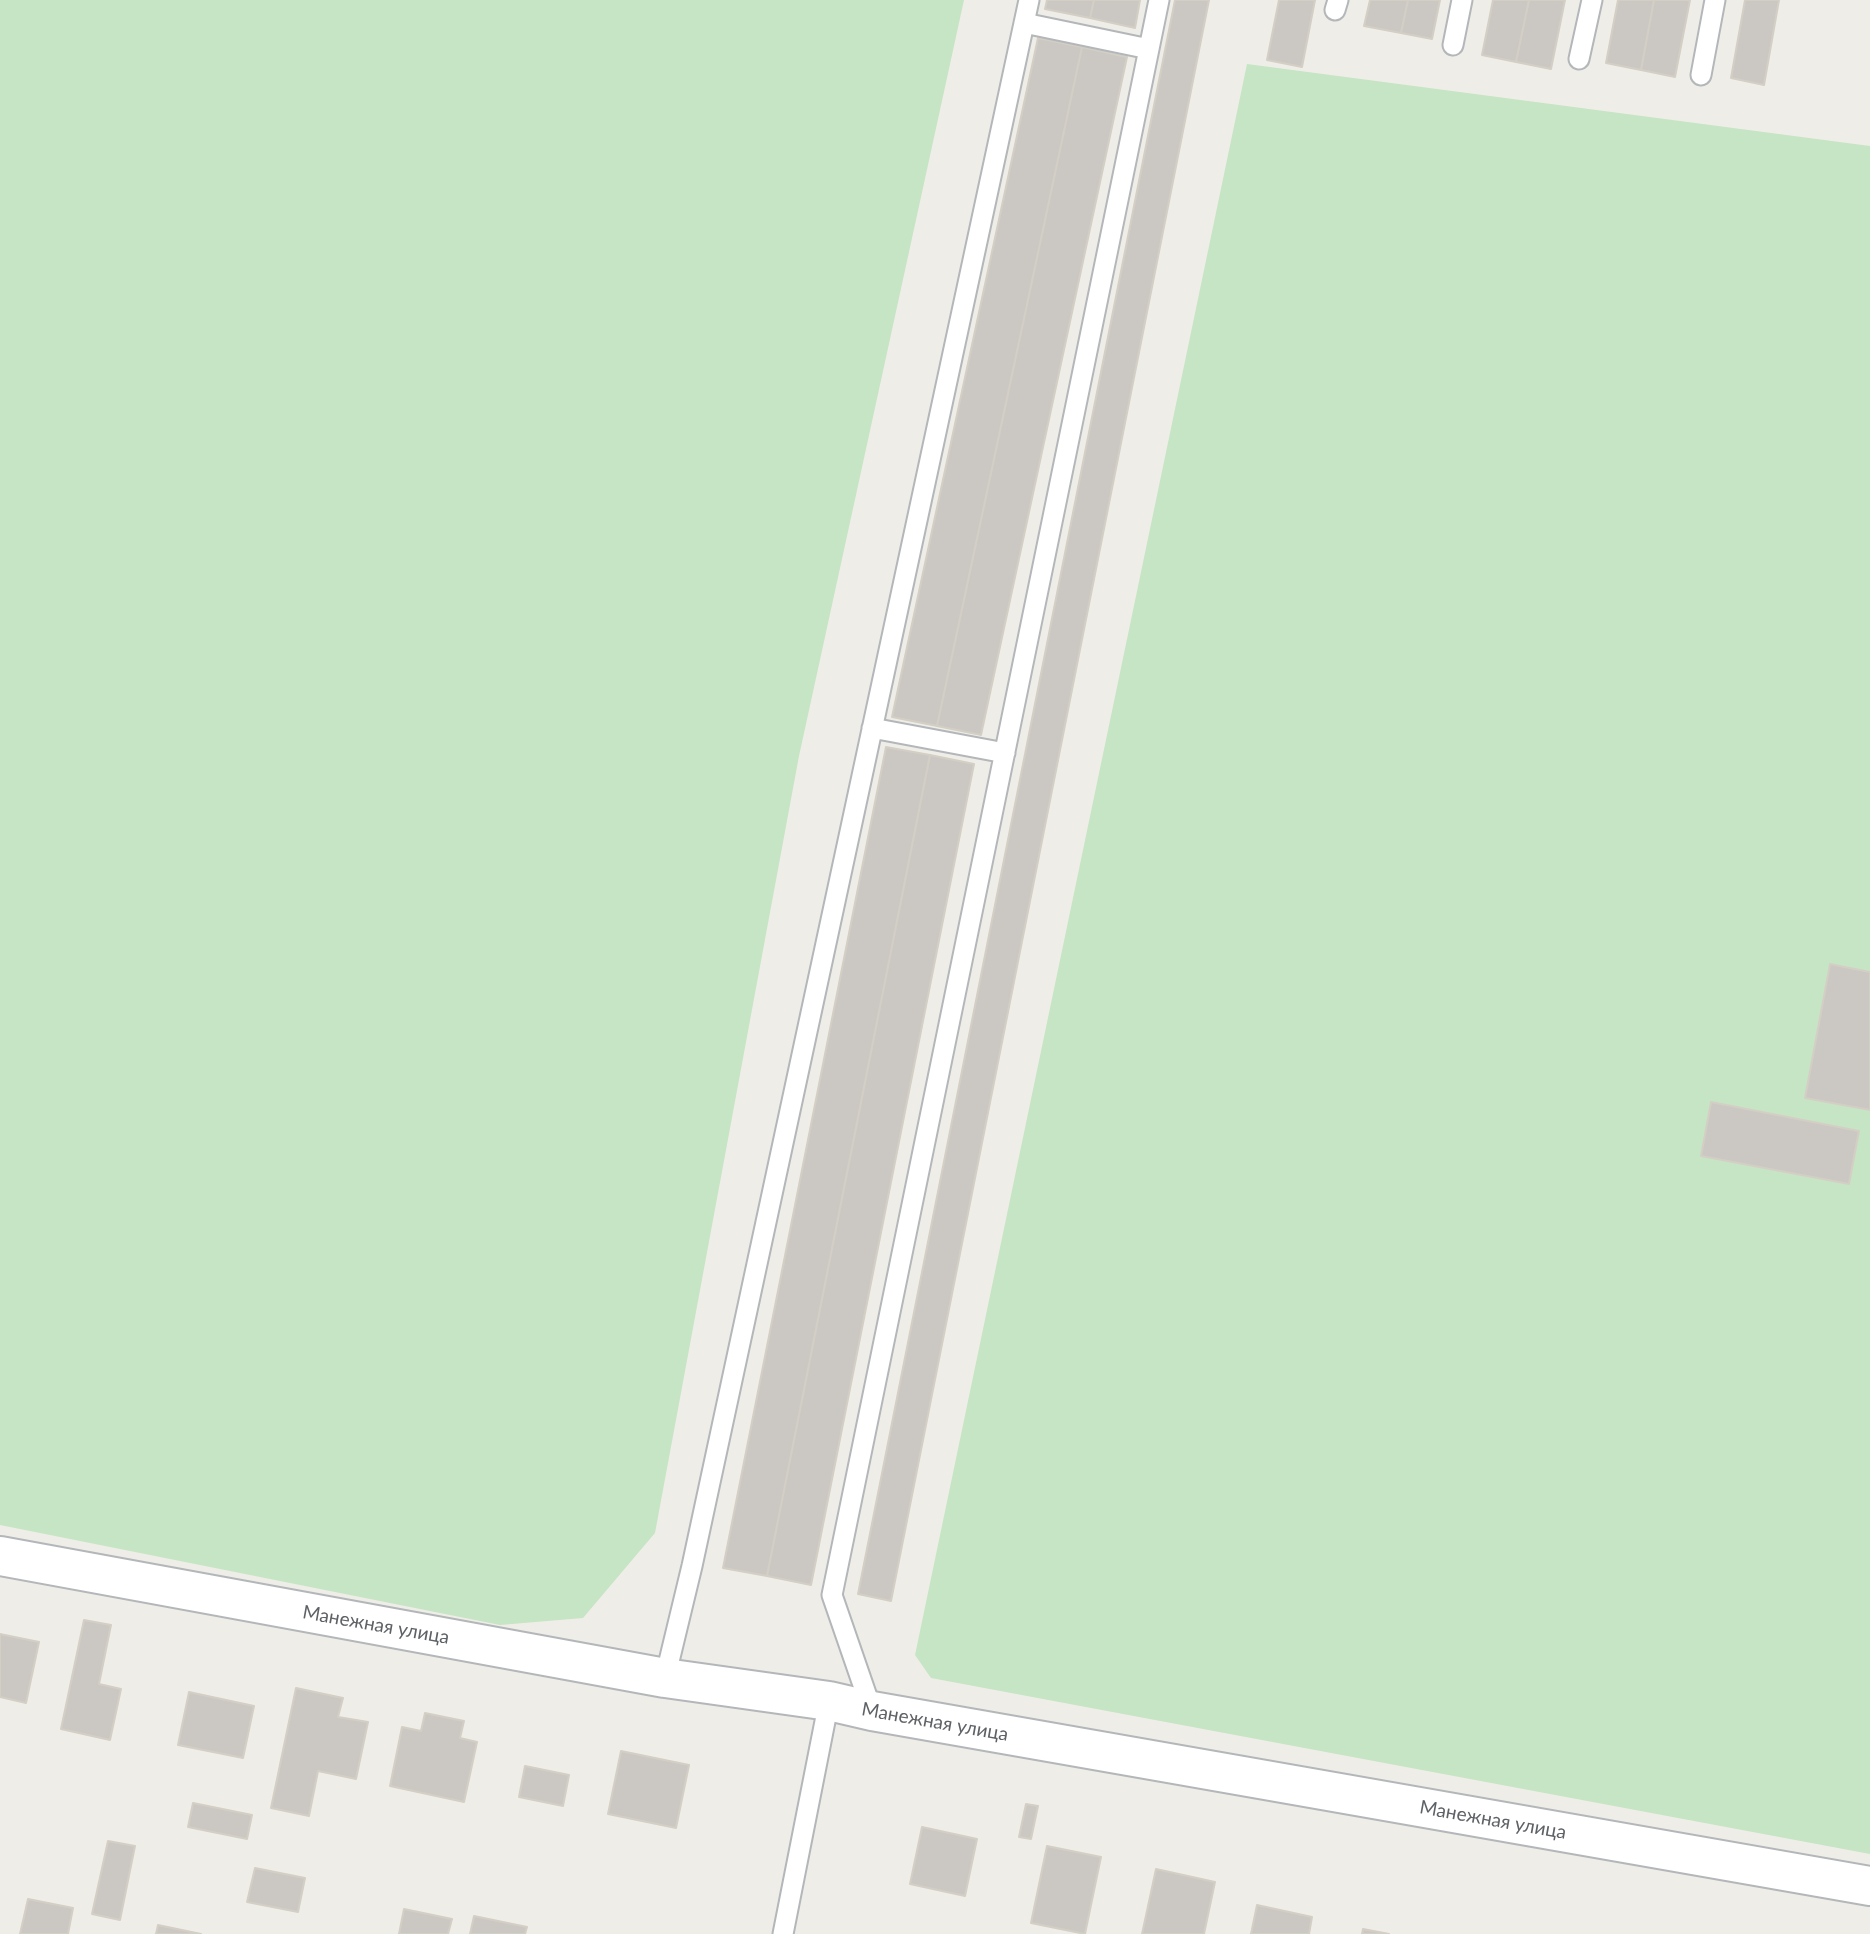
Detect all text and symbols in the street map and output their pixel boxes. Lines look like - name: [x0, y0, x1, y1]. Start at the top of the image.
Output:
- street label: Манежная улица: [301, 1601, 451, 1649]
- street label: Манежная улица: [860, 1698, 1010, 1746]
- street label: Манежная улица: [1418, 1796, 1568, 1844]

